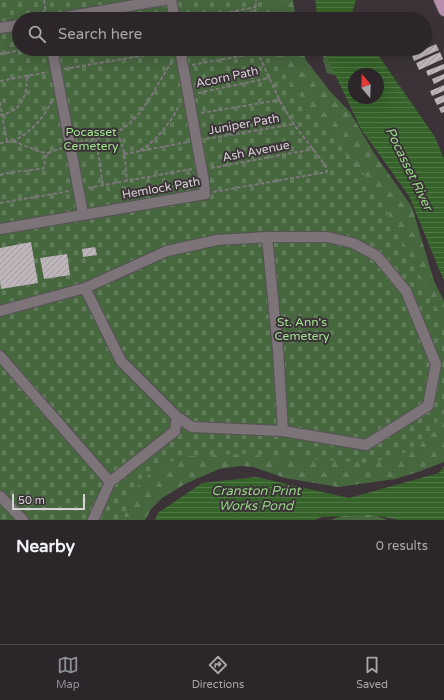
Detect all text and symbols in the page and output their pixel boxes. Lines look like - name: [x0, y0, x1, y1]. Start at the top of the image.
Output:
- search box: [12, 12, 432, 56]
- icon: search: [26, 23, 48, 45]
- text: Search here: [58, 25, 142, 43]
- street label: Acorn Path: [194, 64, 260, 90]
- north arrow: [348, 68, 384, 104]
- street label: Juniper Path: [208, 111, 280, 137]
- park label: Pocasset Cemetery: [63, 125, 119, 153]
- water label: Pocasset River: [382, 125, 437, 215]
- street label: Ash Avenue: [221, 138, 291, 164]
- street label: Hemlock Path: [121, 174, 201, 202]
- park label: St. Ann's Cemetery: [274, 315, 330, 343]
- water label: Cranston Print Works Pond: [212, 483, 303, 514]
- scale bar: [12, 492, 85, 511]
- text: 50 m: [18, 494, 45, 507]
- text: Nearby: [16, 536, 75, 557]
- text: 0 results: [376, 538, 428, 554]
- tab: Map: [56, 654, 80, 691]
- tab: Directions: [192, 654, 244, 691]
- tab: Saved: [356, 654, 388, 691]

